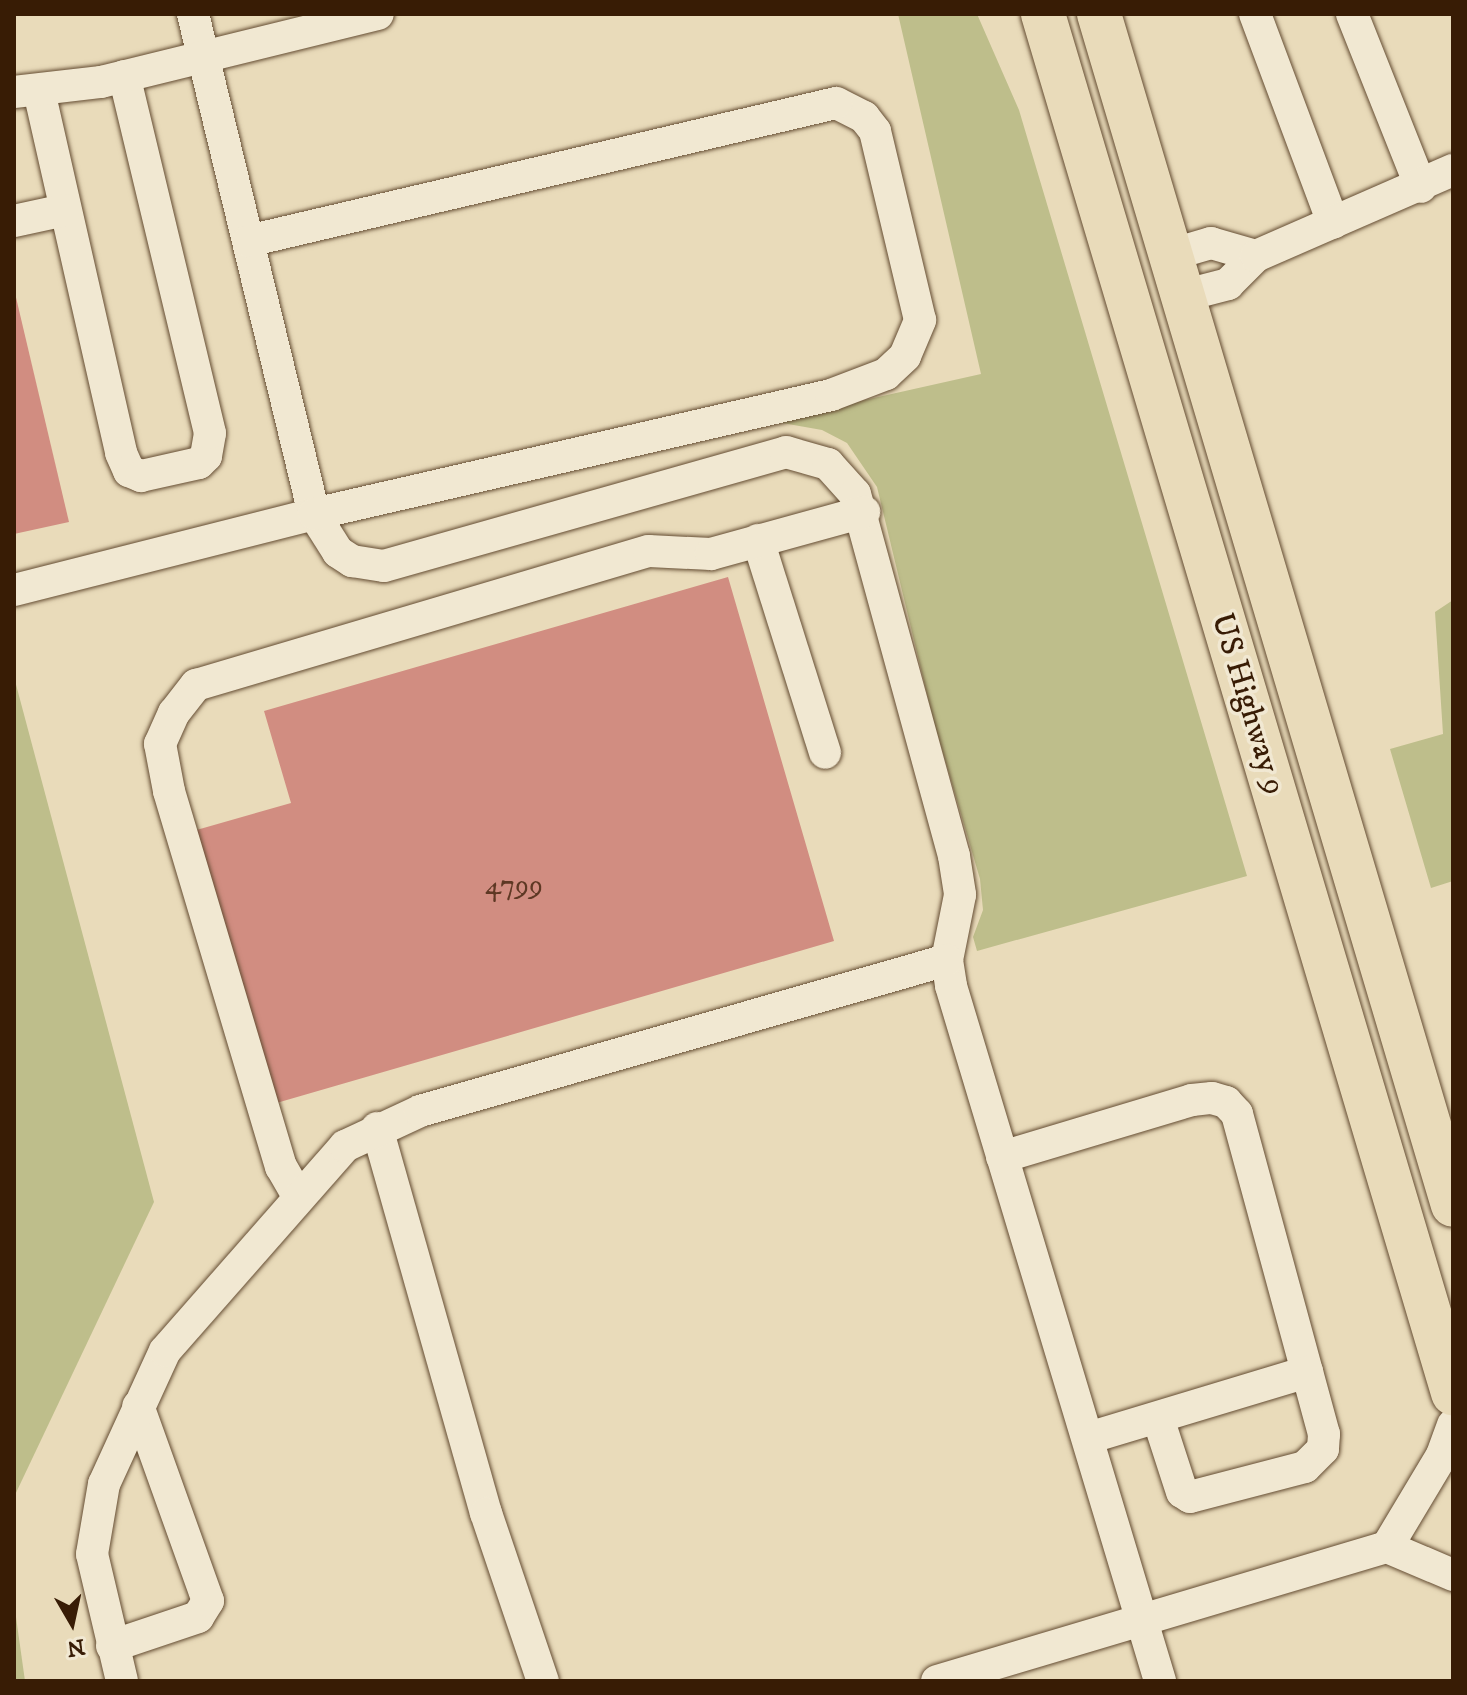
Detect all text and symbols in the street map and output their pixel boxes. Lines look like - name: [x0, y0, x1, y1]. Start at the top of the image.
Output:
- street label: US Highway 9: [1202, 609, 1294, 799]
- house number: 4799: [485, 869, 543, 903]
- north arrow: [32, 1583, 112, 1663]
- text: N: [65, 1632, 87, 1662]

